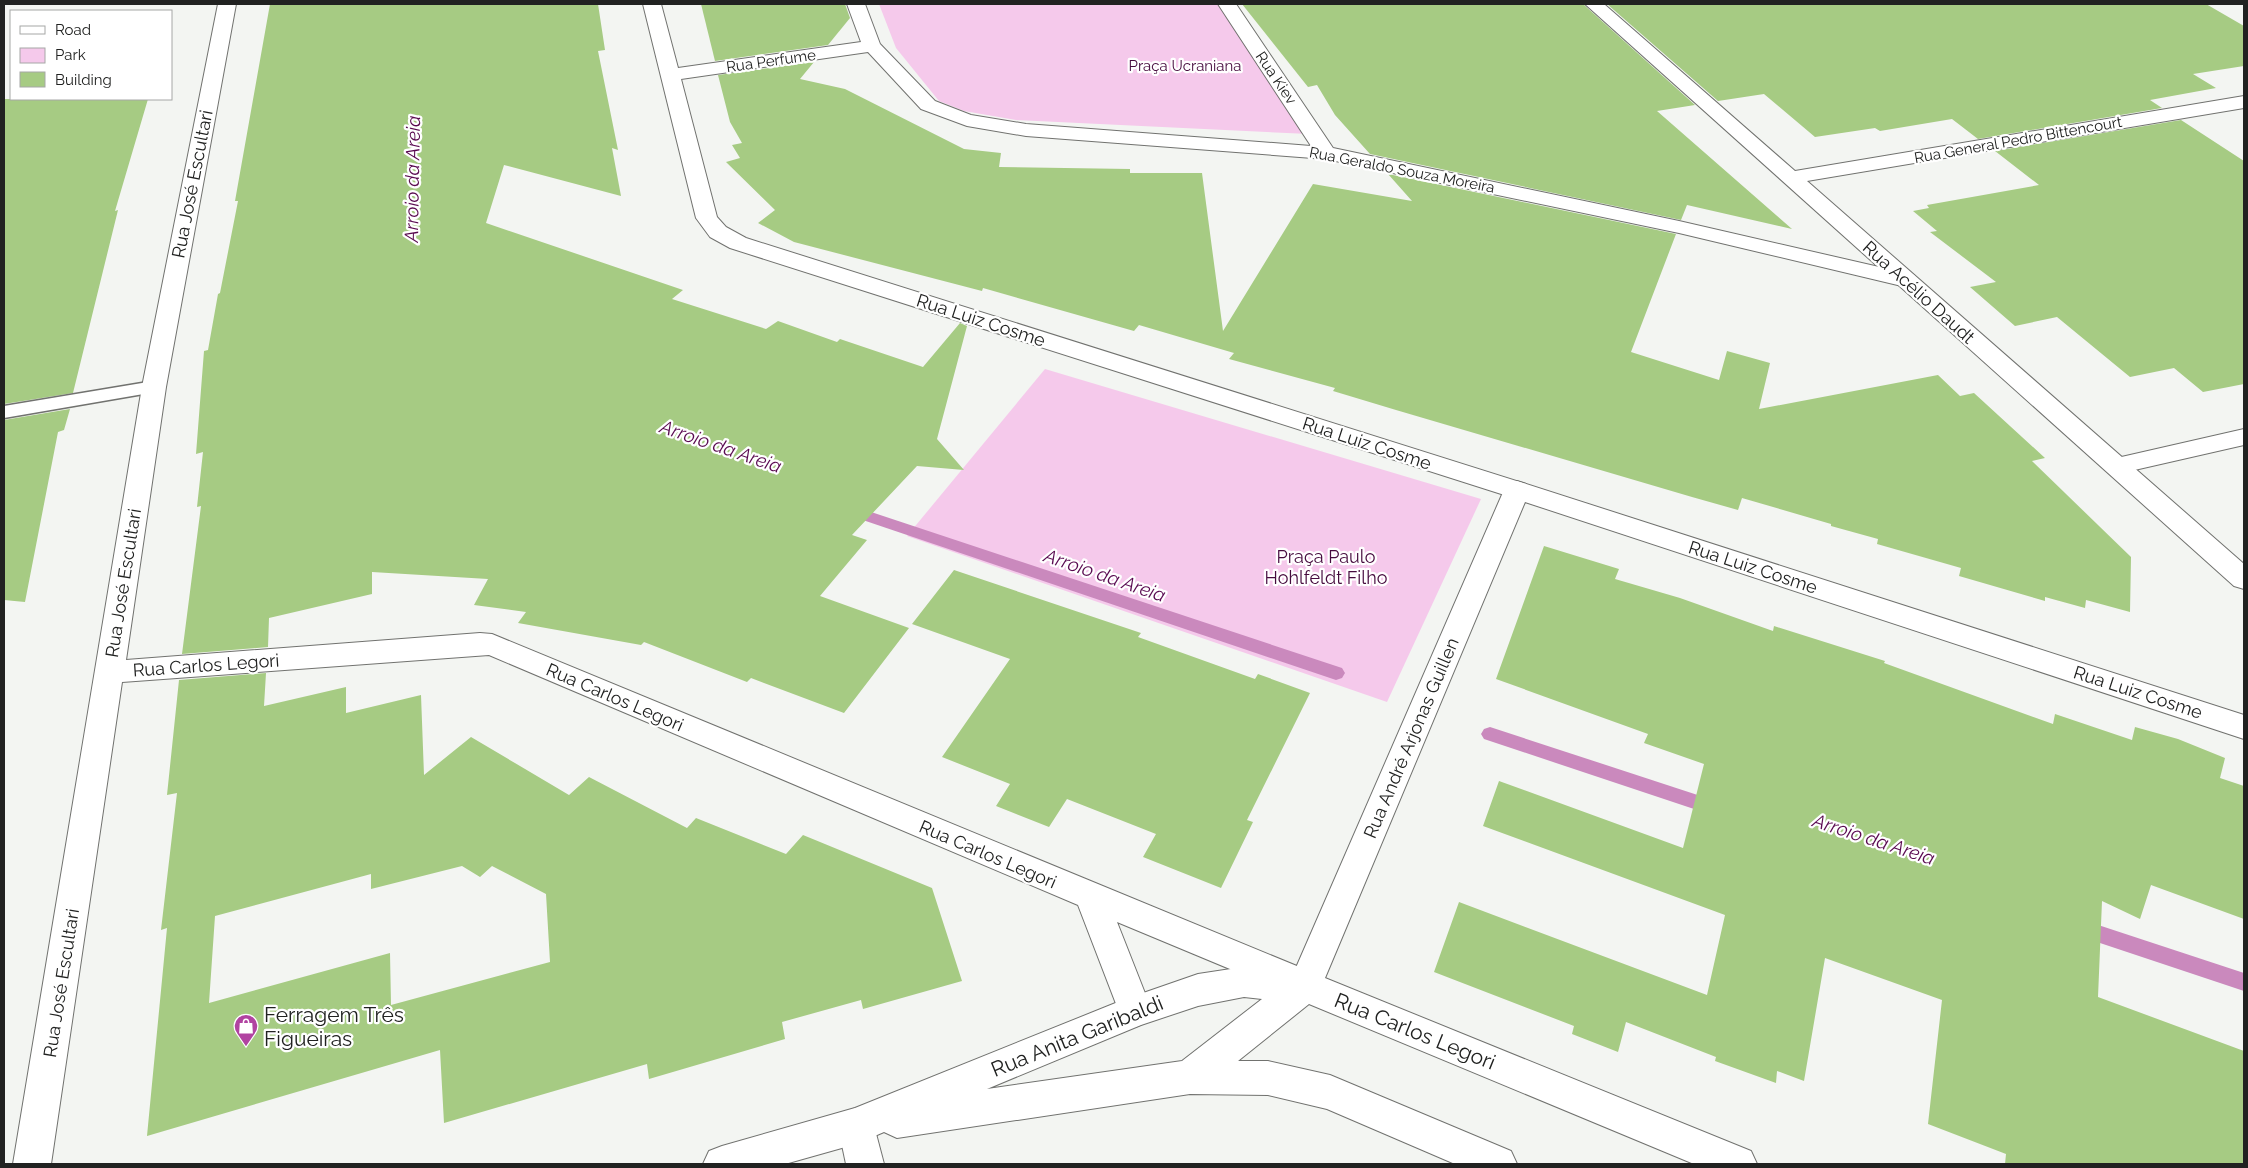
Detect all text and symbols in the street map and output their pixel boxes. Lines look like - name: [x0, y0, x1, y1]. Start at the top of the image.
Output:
- legend: [10, 10, 172, 100]
- text: Road: [55, 21, 91, 39]
- text: Park: [55, 46, 86, 64]
- street label: Rua Perfume: [725, 46, 817, 76]
- street label: Rua Kiev: [1252, 48, 1300, 108]
- park label: Praça Ucraniana: [1129, 57, 1241, 75]
- text: Building: [55, 71, 112, 89]
- street label: Rua José Escultari: [167, 108, 217, 260]
- street label: Rua General Pedro Bittencourt: [1913, 113, 2123, 167]
- water label: Arroio da Areia: [400, 115, 424, 244]
- street label: Rua Geraldo Souza Moreira: [1308, 143, 1496, 197]
- street label: Rua Acélio Daudt: [1859, 236, 1979, 348]
- street label: Rua Luiz Cosme: [914, 289, 1048, 351]
- street label: Rua Luiz Cosme: [1300, 412, 1434, 474]
- water label: Arroio da Areia: [657, 415, 785, 477]
- street label: Rua José Escultari: [101, 507, 145, 659]
- street label: Rua Luiz Cosme: [1686, 536, 1820, 598]
- water label: Arroio da Areia: [1041, 544, 1169, 606]
- park label: Praça Paulo Hohlfeldt Filho: [1265, 546, 1388, 588]
- street label: Rua André Arjonas Guillen: [1359, 635, 1463, 841]
- street label: Rua Carlos Legori: [132, 649, 280, 681]
- street label: Rua Carlos Legori: [543, 659, 687, 735]
- street label: Rua Luiz Cosme: [2071, 661, 2205, 723]
- water label: Arroio da Areia: [1809, 809, 1938, 869]
- street label: Rua Carlos Legori: [916, 816, 1060, 892]
- street label: Rua José Escultari: [39, 907, 83, 1059]
- street label: Rua Carlos Legori: [1331, 987, 1499, 1075]
- street label: Rua Anita Garibaldi: [987, 990, 1167, 1082]
- place label: Ferragem Três Figueiras: [264, 1002, 404, 1051]
- shop icon: Ferragem Três Figueiras: [233, 1013, 259, 1047]

